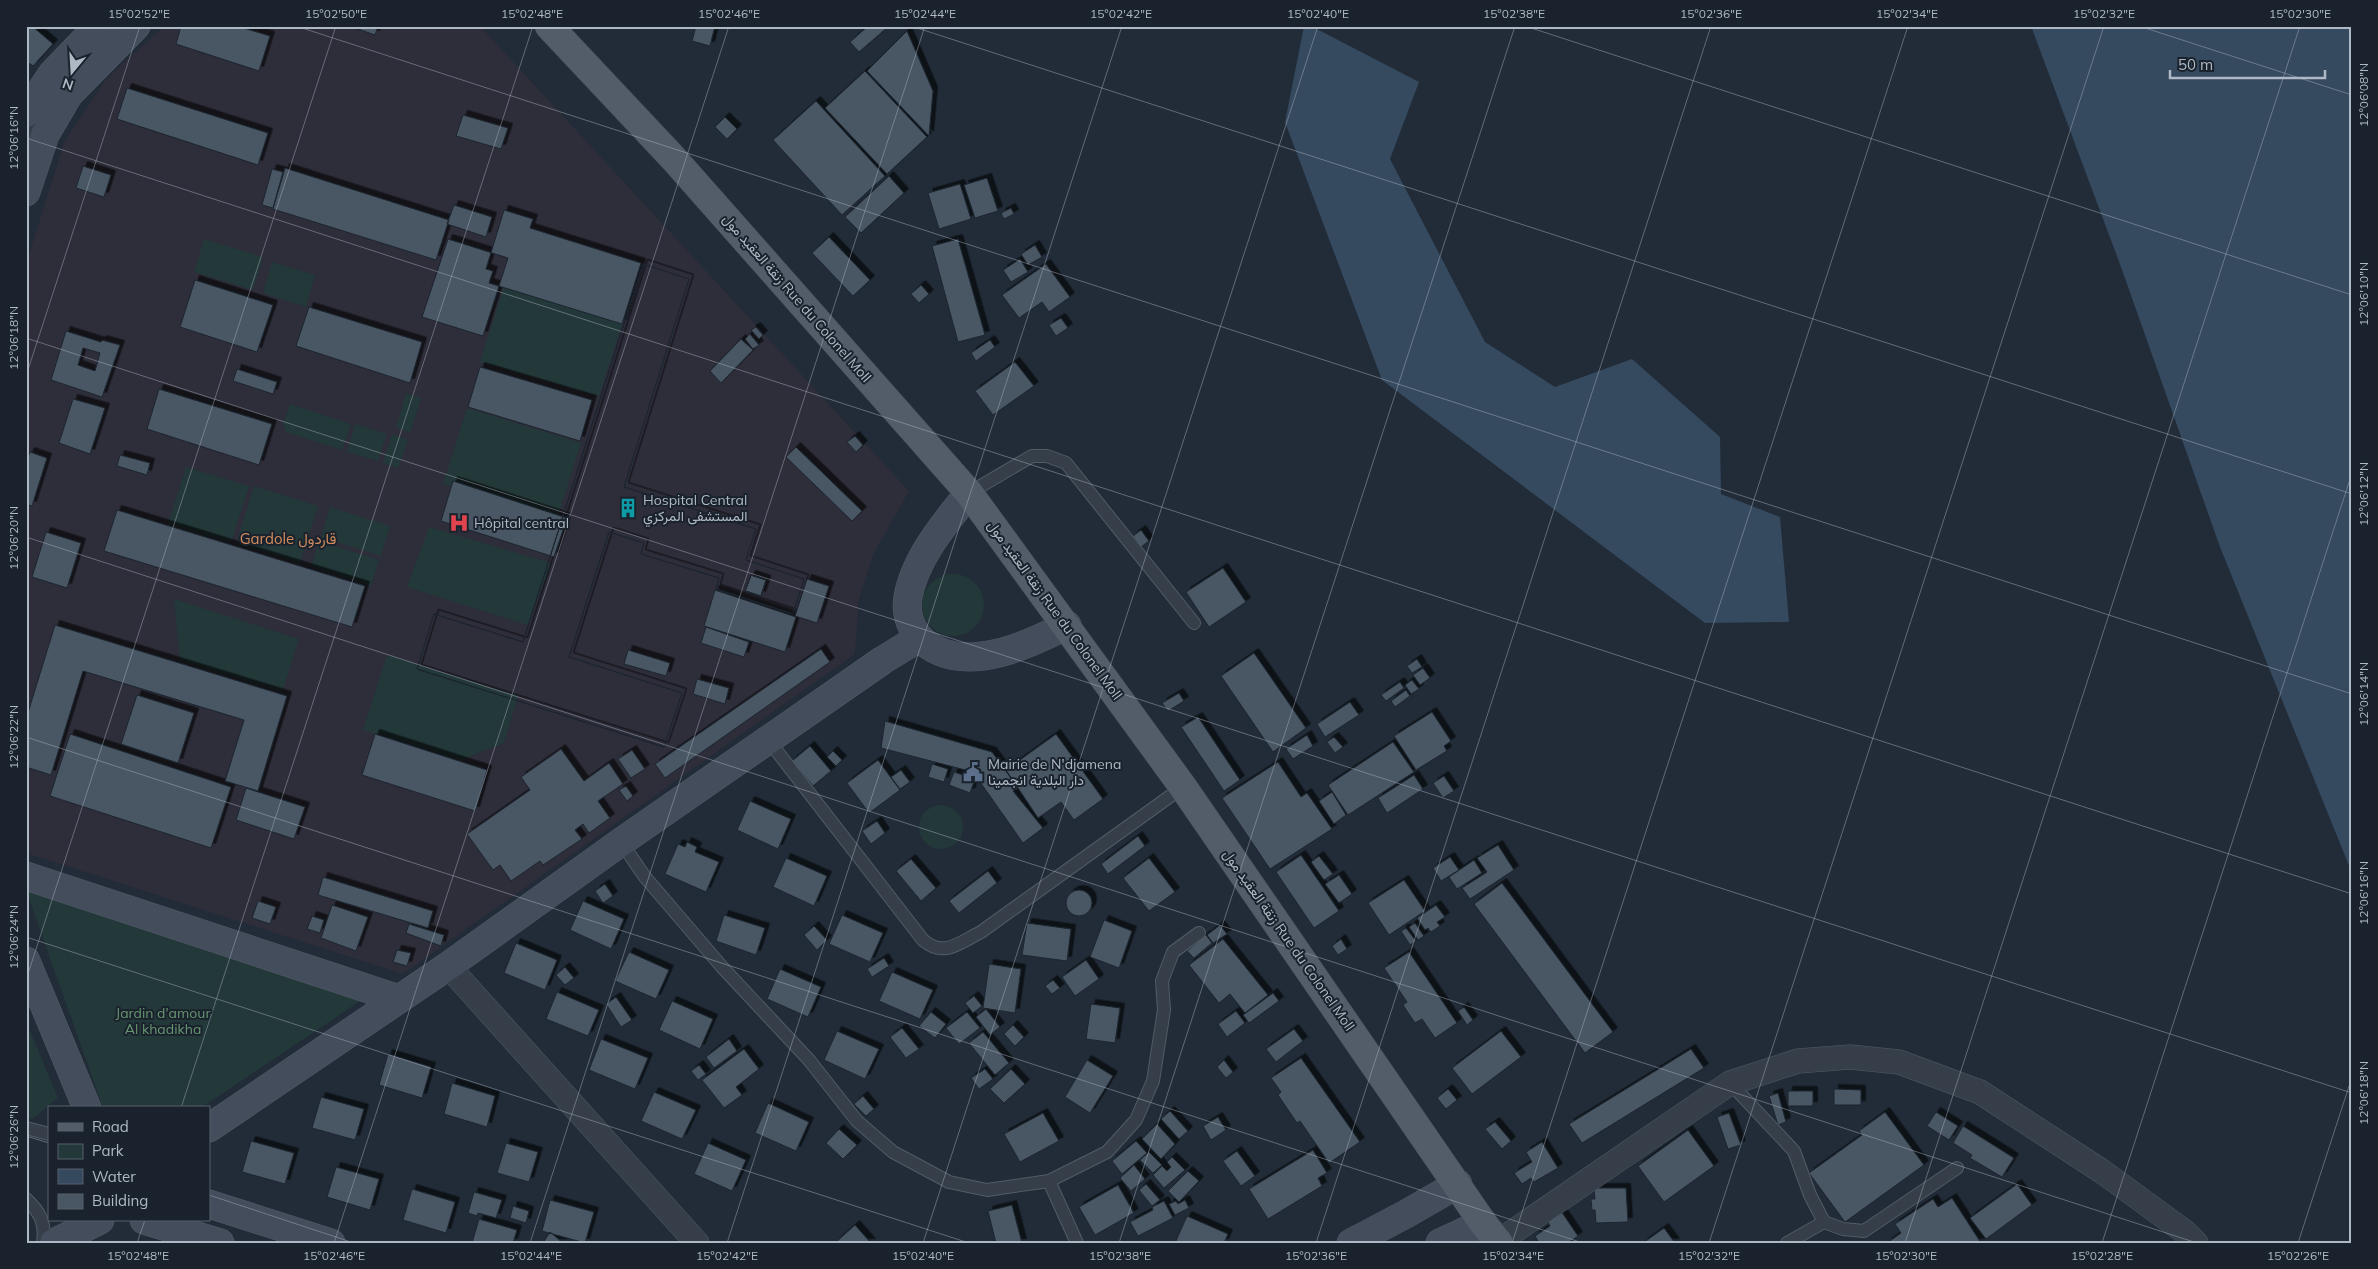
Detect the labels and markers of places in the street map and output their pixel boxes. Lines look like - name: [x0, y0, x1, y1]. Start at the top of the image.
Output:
- place label: Hospital Central المستشفى المركزي: [643, 491, 748, 528]
- building icon: Hospital Central المستشفى المركزي: [617, 497, 639, 519]
- hospital icon: Hôpital central: [448, 512, 470, 534]
- place label: Hôpital central: [474, 514, 569, 532]
- place label: Mairie de N'djamena دار البلدية انجمينا: [988, 755, 1121, 789]
- public building icon: Mairie de N'djamena دار البلدية انجمينا: [962, 761, 984, 783]

